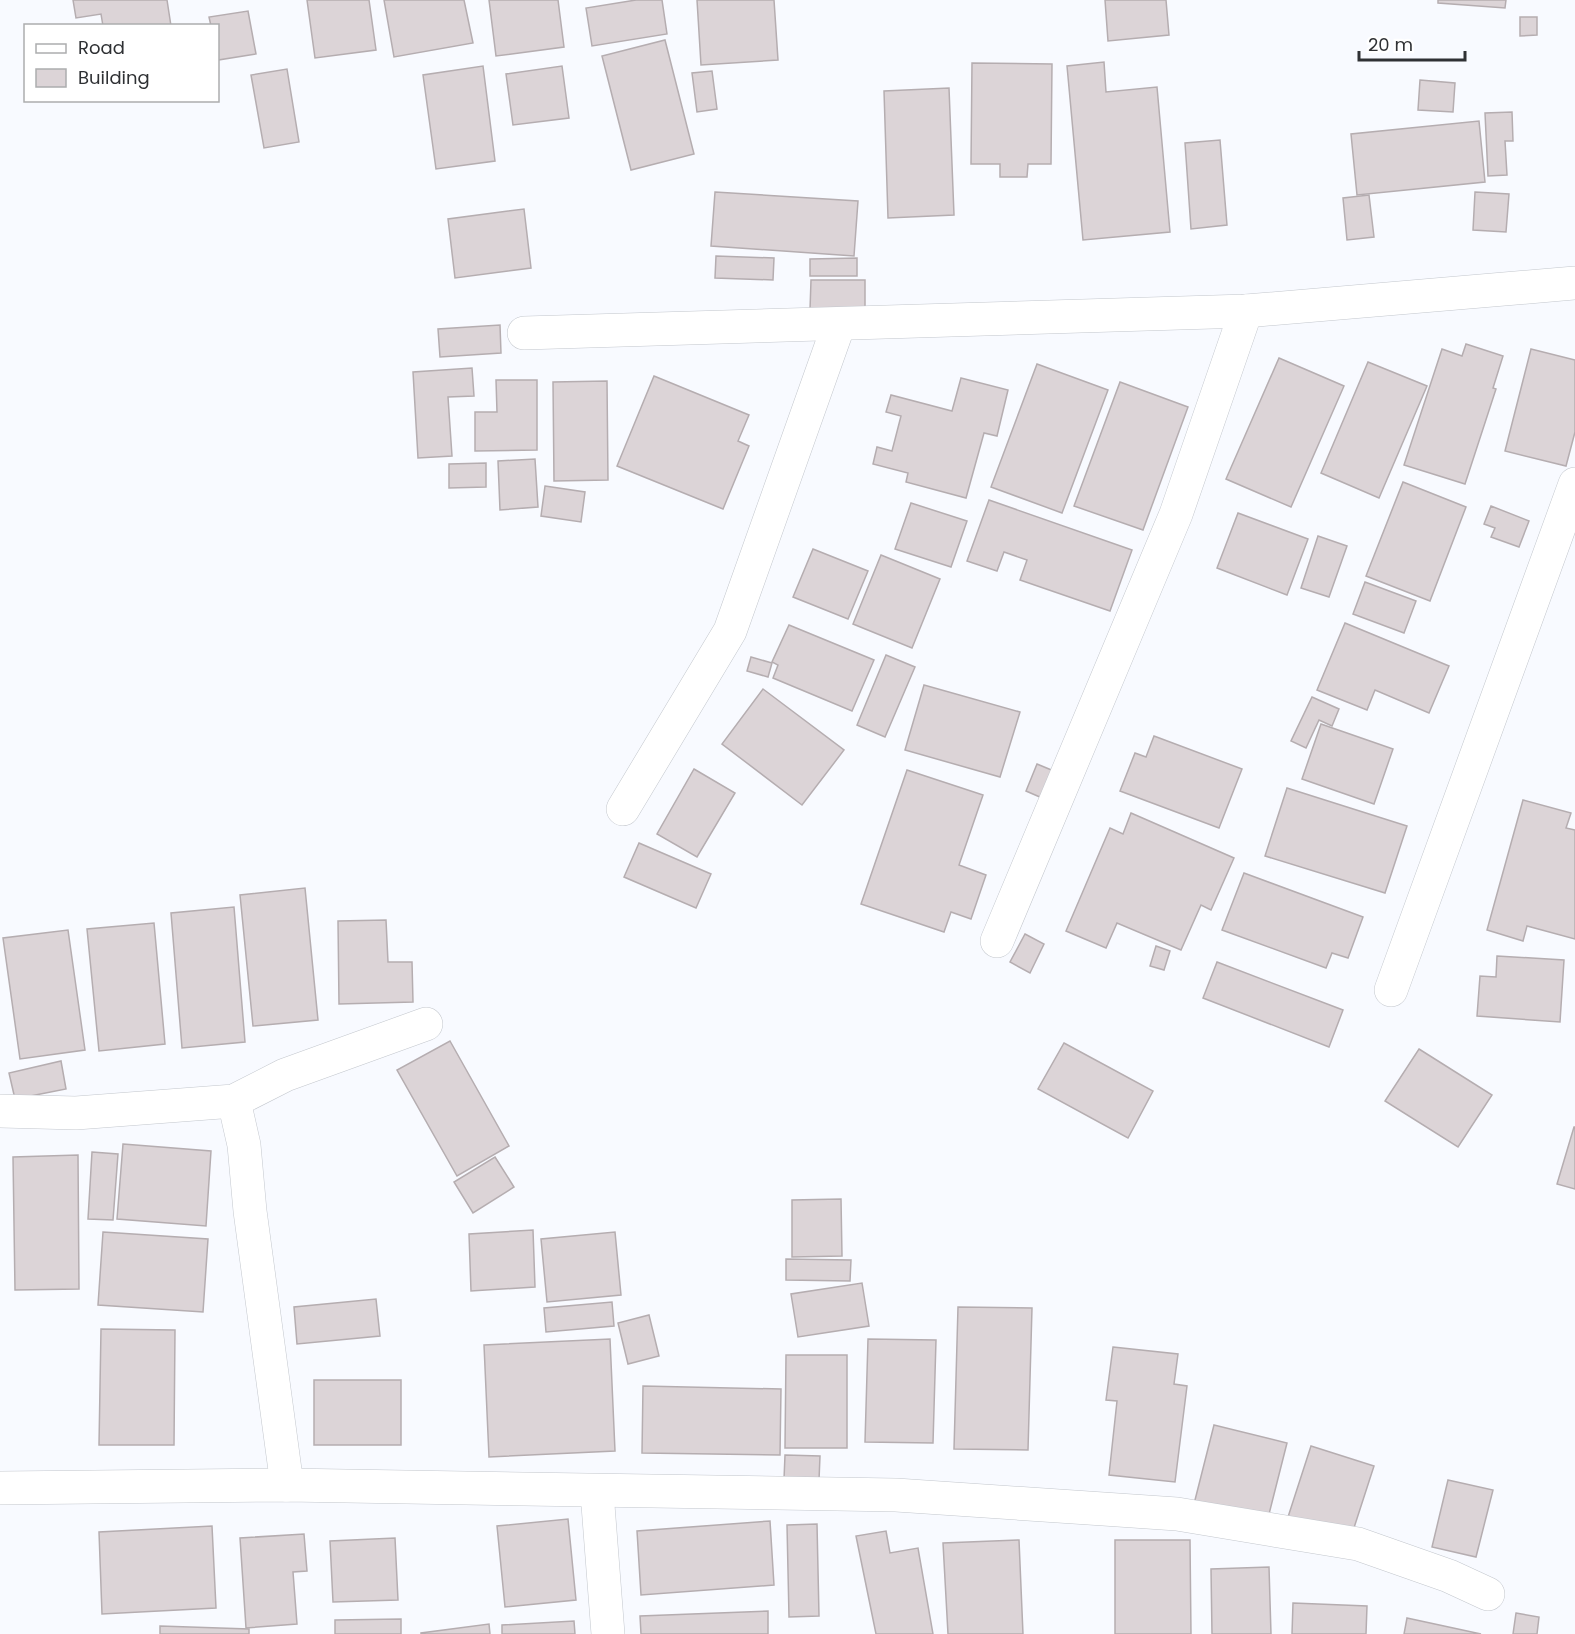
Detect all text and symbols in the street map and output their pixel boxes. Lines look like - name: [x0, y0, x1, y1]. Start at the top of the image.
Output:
- legend: [24, 24, 219, 102]
- scale bar: [1359, 24, 1466, 62]
- text: 20 m: [1368, 32, 1413, 57]
- text: Road: [78, 35, 125, 60]
- text: Building: [78, 65, 150, 90]

